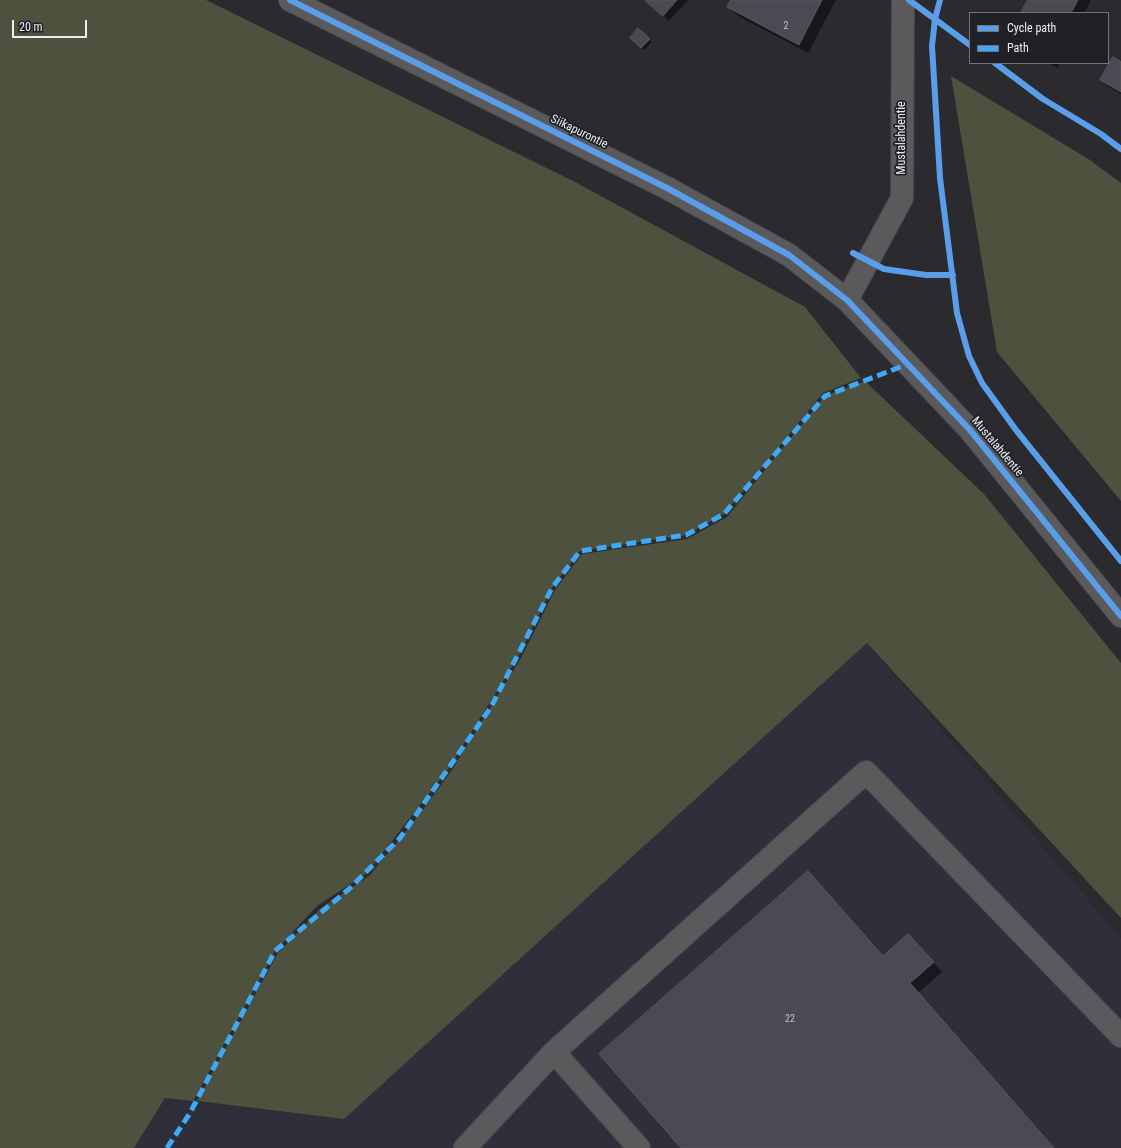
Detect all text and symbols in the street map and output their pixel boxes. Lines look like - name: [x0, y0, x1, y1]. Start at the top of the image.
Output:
- scale bar: [14, 12, 89, 38]
- legend: [969, 12, 1109, 64]
- text: 20 m: [19, 20, 43, 34]
- house number: 2: [784, 20, 788, 32]
- text: Cycle path: [1007, 21, 1056, 35]
- text: Path: [1007, 41, 1029, 55]
- street label: Mustalahdentie: [895, 101, 909, 175]
- street label: Siikapurontie: [548, 112, 610, 152]
- street label: Mustalahdentie: [968, 414, 1026, 480]
- house number: 22: [785, 1013, 795, 1025]

